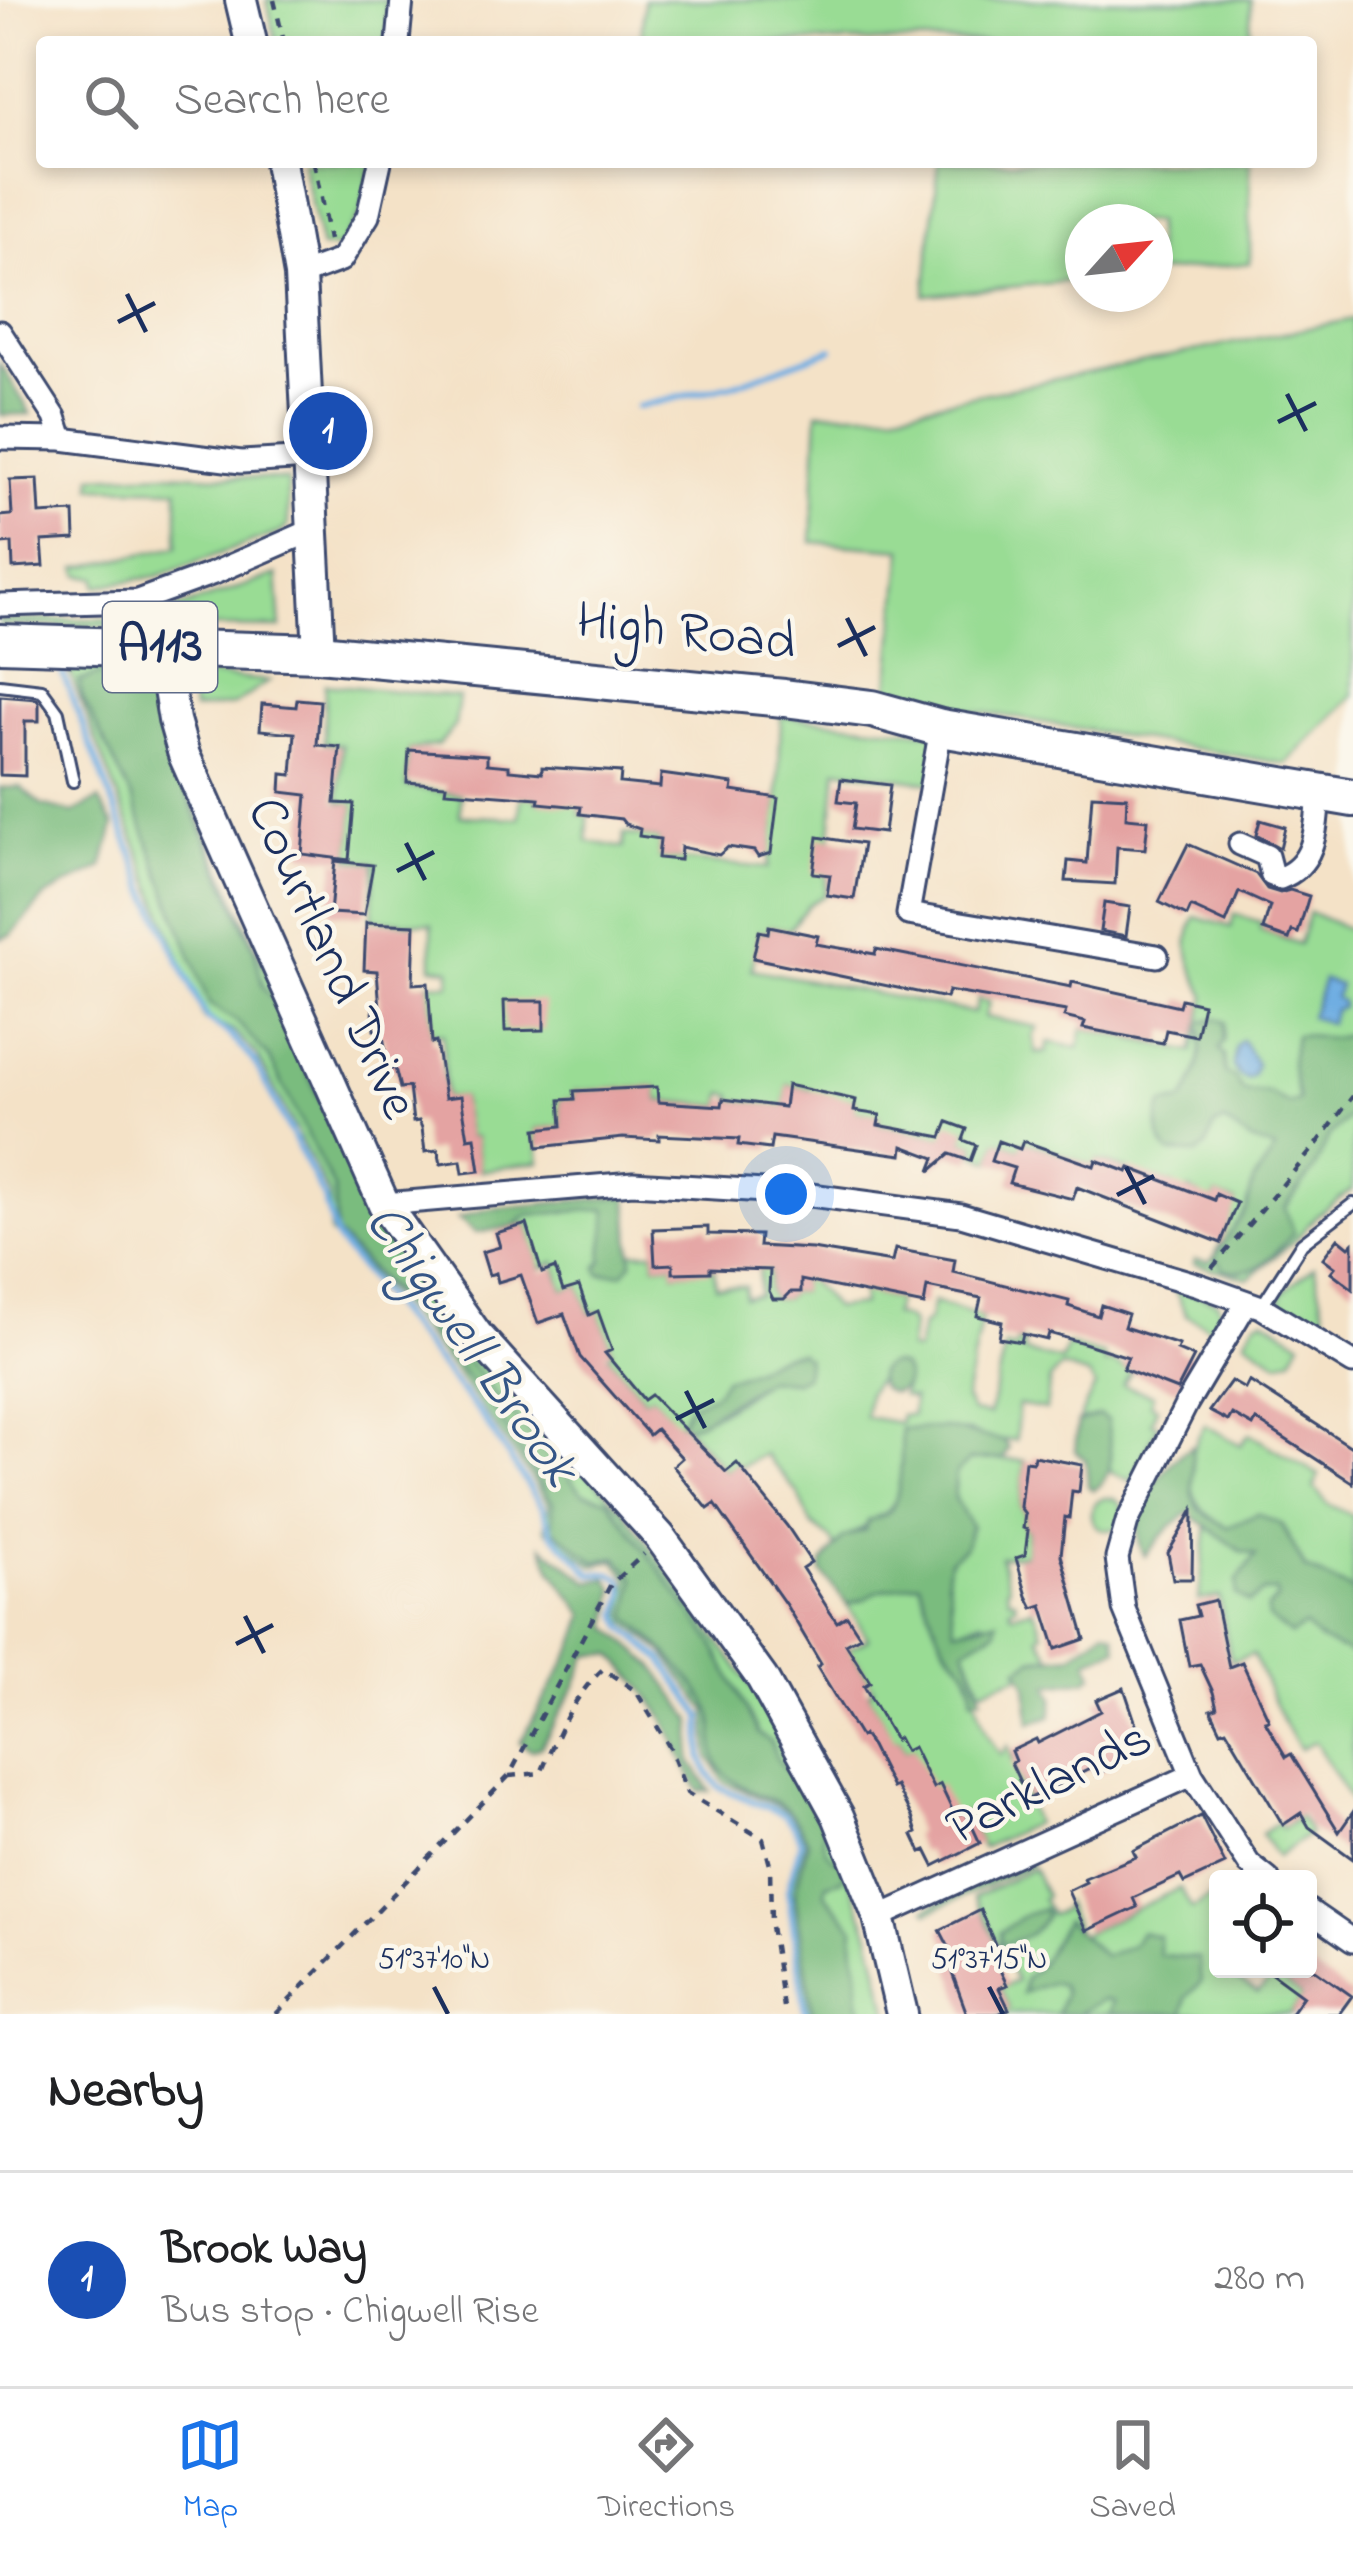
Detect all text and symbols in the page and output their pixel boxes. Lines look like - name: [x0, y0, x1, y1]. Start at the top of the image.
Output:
- search box: [36, 36, 1317, 168]
- icon: search: [78, 69, 144, 135]
- text: Search here: [174, 69, 390, 135]
- north arrow: [1065, 204, 1173, 312]
- pin: 1: [289, 386, 367, 476]
- street label: High Road: [572, 584, 799, 685]
- road number: A113: [103, 602, 217, 692]
- street label: Courtland Drive: [224, 786, 436, 1133]
- your location: [756, 1164, 816, 1224]
- water label: Chigwell Brook: [342, 1187, 600, 1506]
- street label: Parklands: [934, 1702, 1166, 1868]
- map controls: [1209, 1870, 1317, 1978]
- button: locate: [1209, 1870, 1317, 1978]
- text: 51°37'10"N: [378, 1939, 490, 1983]
- text: 51°37'15"N: [931, 1939, 1047, 1983]
- text: Nearby: [48, 2055, 204, 2130]
- text: Brook Way: [162, 2218, 367, 2284]
- text: 1: [81, 2251, 93, 2308]
- text: 280 m: [1214, 2251, 1305, 2308]
- text: Bus stop · Chigwell Rise: [162, 2284, 539, 2341]
- tab: Map: [177, 2412, 243, 2532]
- tab: Directions: [598, 2412, 735, 2532]
- tab: Saved: [1090, 2412, 1176, 2532]

